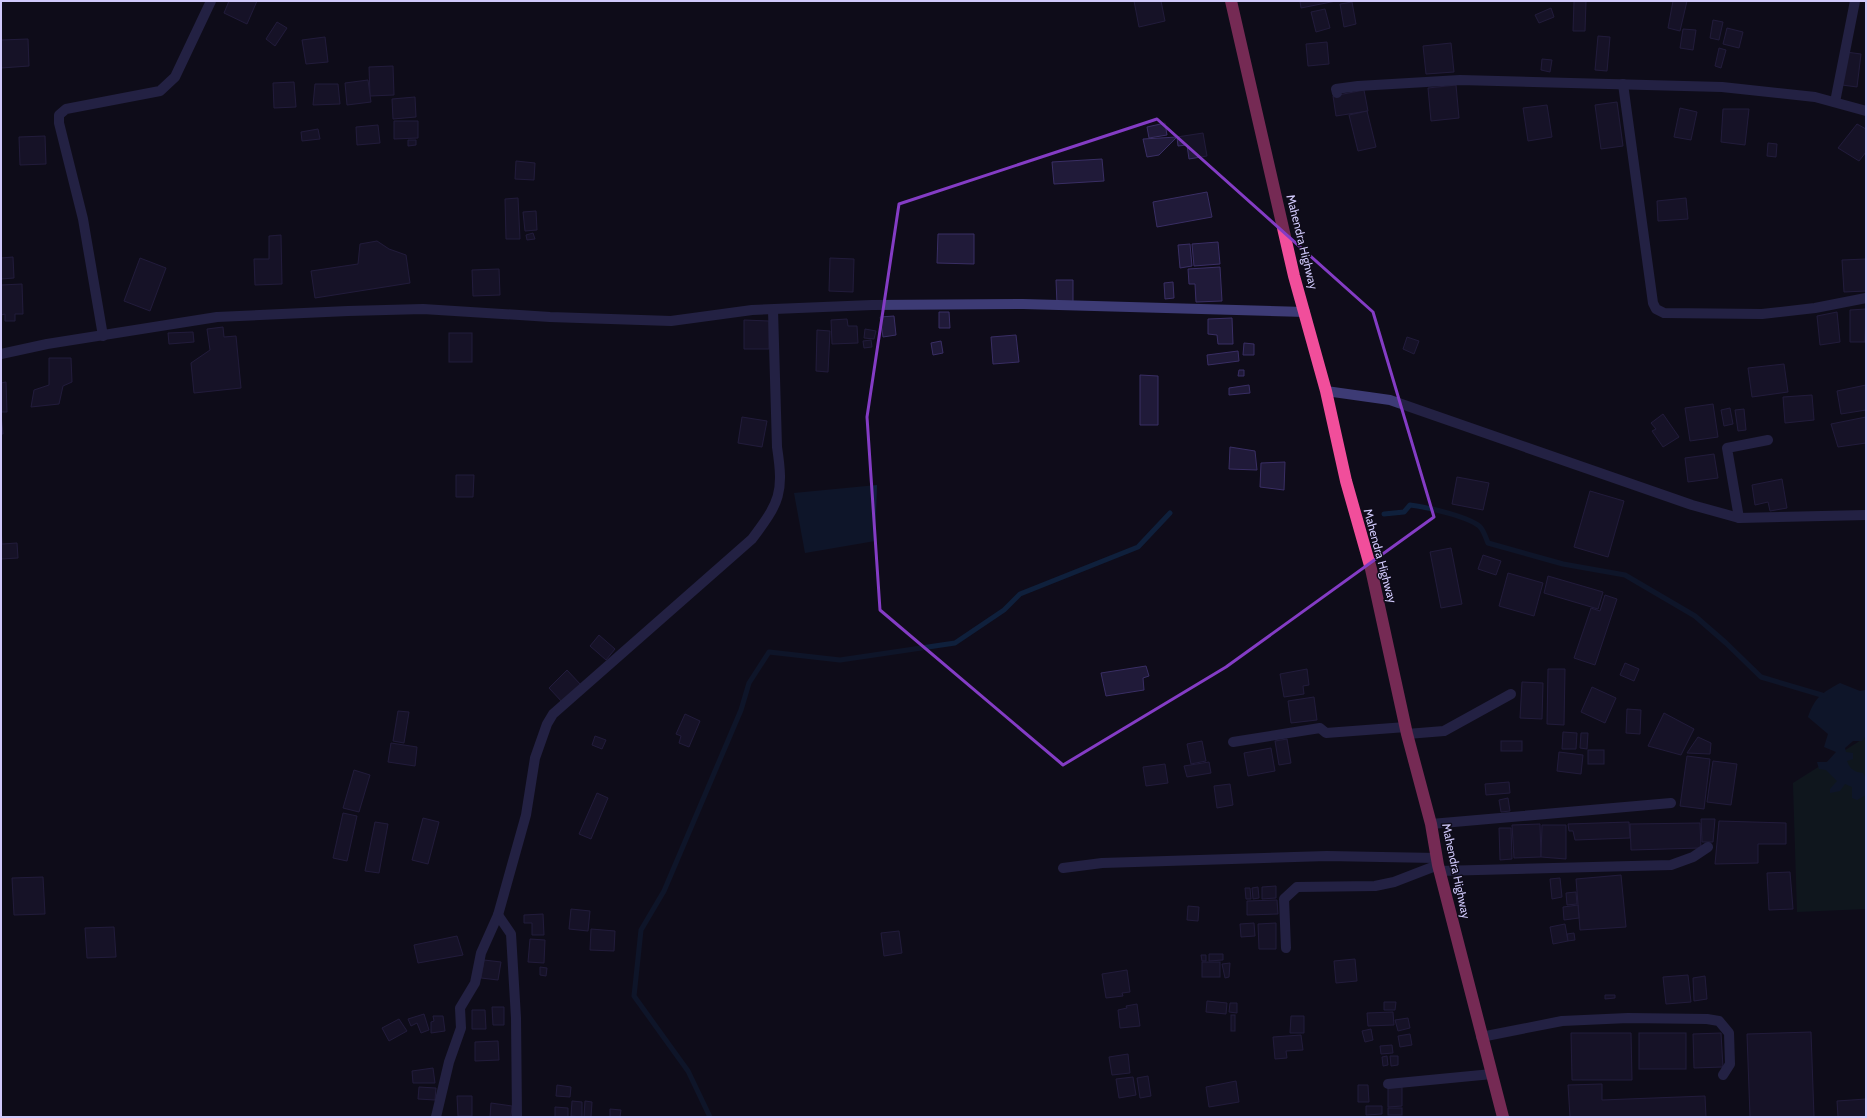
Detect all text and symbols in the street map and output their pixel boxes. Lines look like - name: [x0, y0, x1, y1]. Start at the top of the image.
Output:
- street label: Mahendra Highway: [1283, 193, 1322, 291]
- street label: Mahendra Highway: [1361, 507, 1400, 605]
- street label: Mahendra Highway: [1439, 822, 1474, 920]

